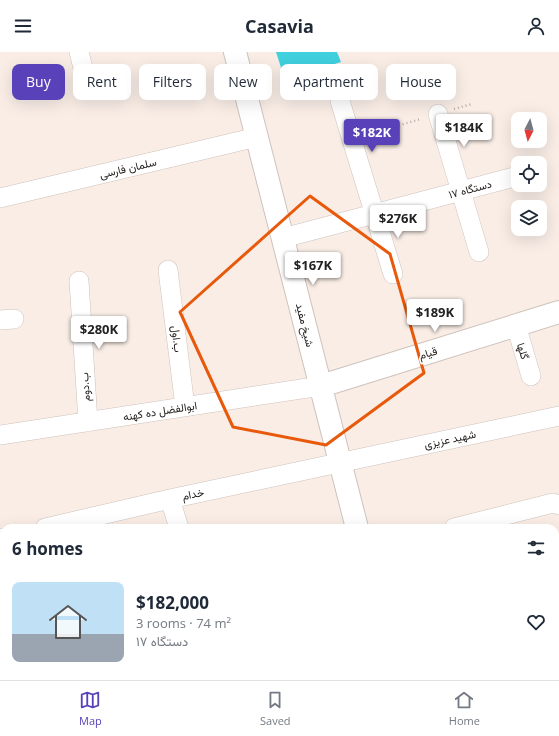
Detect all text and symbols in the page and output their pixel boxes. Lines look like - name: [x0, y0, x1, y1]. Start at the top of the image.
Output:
- text: Casavia: [245, 14, 314, 38]
- icon: menu: [12, 15, 34, 37]
- icon: person: [525, 15, 547, 37]
- chip: Buy: [12, 64, 65, 100]
- chip: Rent: [73, 64, 131, 100]
- chip: Filters: [139, 64, 206, 100]
- chip: New: [214, 64, 272, 100]
- chip: Apartment: [280, 64, 378, 100]
- chip: House: [386, 64, 456, 100]
- north arrow: [511, 112, 547, 148]
- map controls: [511, 112, 547, 236]
- pin: $184K: [436, 114, 492, 148]
- text: $184K: [445, 118, 483, 136]
- pin: $182K: [344, 119, 400, 153]
- text: $182K: [353, 123, 391, 141]
- street label: سلمان فارسی: [98, 154, 158, 181]
- button: locate: [511, 156, 547, 192]
- street label: ۱۷ دستگاه: [447, 176, 493, 201]
- button: layers: [511, 200, 547, 236]
- pin: $276K: [370, 205, 426, 239]
- text: $276K: [379, 209, 417, 227]
- pin: $167K: [285, 252, 341, 286]
- text: $167K: [294, 256, 332, 274]
- pin: $189K: [407, 299, 463, 333]
- street label: شیخ مفید: [292, 301, 318, 349]
- text: $189K: [416, 303, 454, 321]
- pin: $280K: [71, 316, 127, 350]
- text: $280K: [80, 320, 118, 338]
- street label: ب.اول: [168, 325, 187, 354]
- street label: گلها: [514, 341, 533, 361]
- street label: قیام: [417, 343, 439, 363]
- street label: ب.دوم: [76, 371, 94, 402]
- street label: ابوالفضل ده کهنه: [122, 397, 198, 424]
- street label: شهید عزیزی: [423, 426, 478, 451]
- street label: خدام: [180, 484, 206, 504]
- text: 6 homes: [12, 537, 83, 560]
- icon: filters: [525, 537, 547, 559]
- text: $182,000: [136, 591, 209, 614]
- icon: home: [44, 598, 92, 646]
- icon: heart: [525, 611, 547, 633]
- text: 3 rooms · 74 m²: [136, 614, 231, 632]
- text: ۱۷ دستگاه: [136, 632, 188, 650]
- tab: Map: [79, 689, 102, 728]
- tab: Saved: [260, 689, 291, 728]
- tab: Home: [449, 689, 480, 728]

